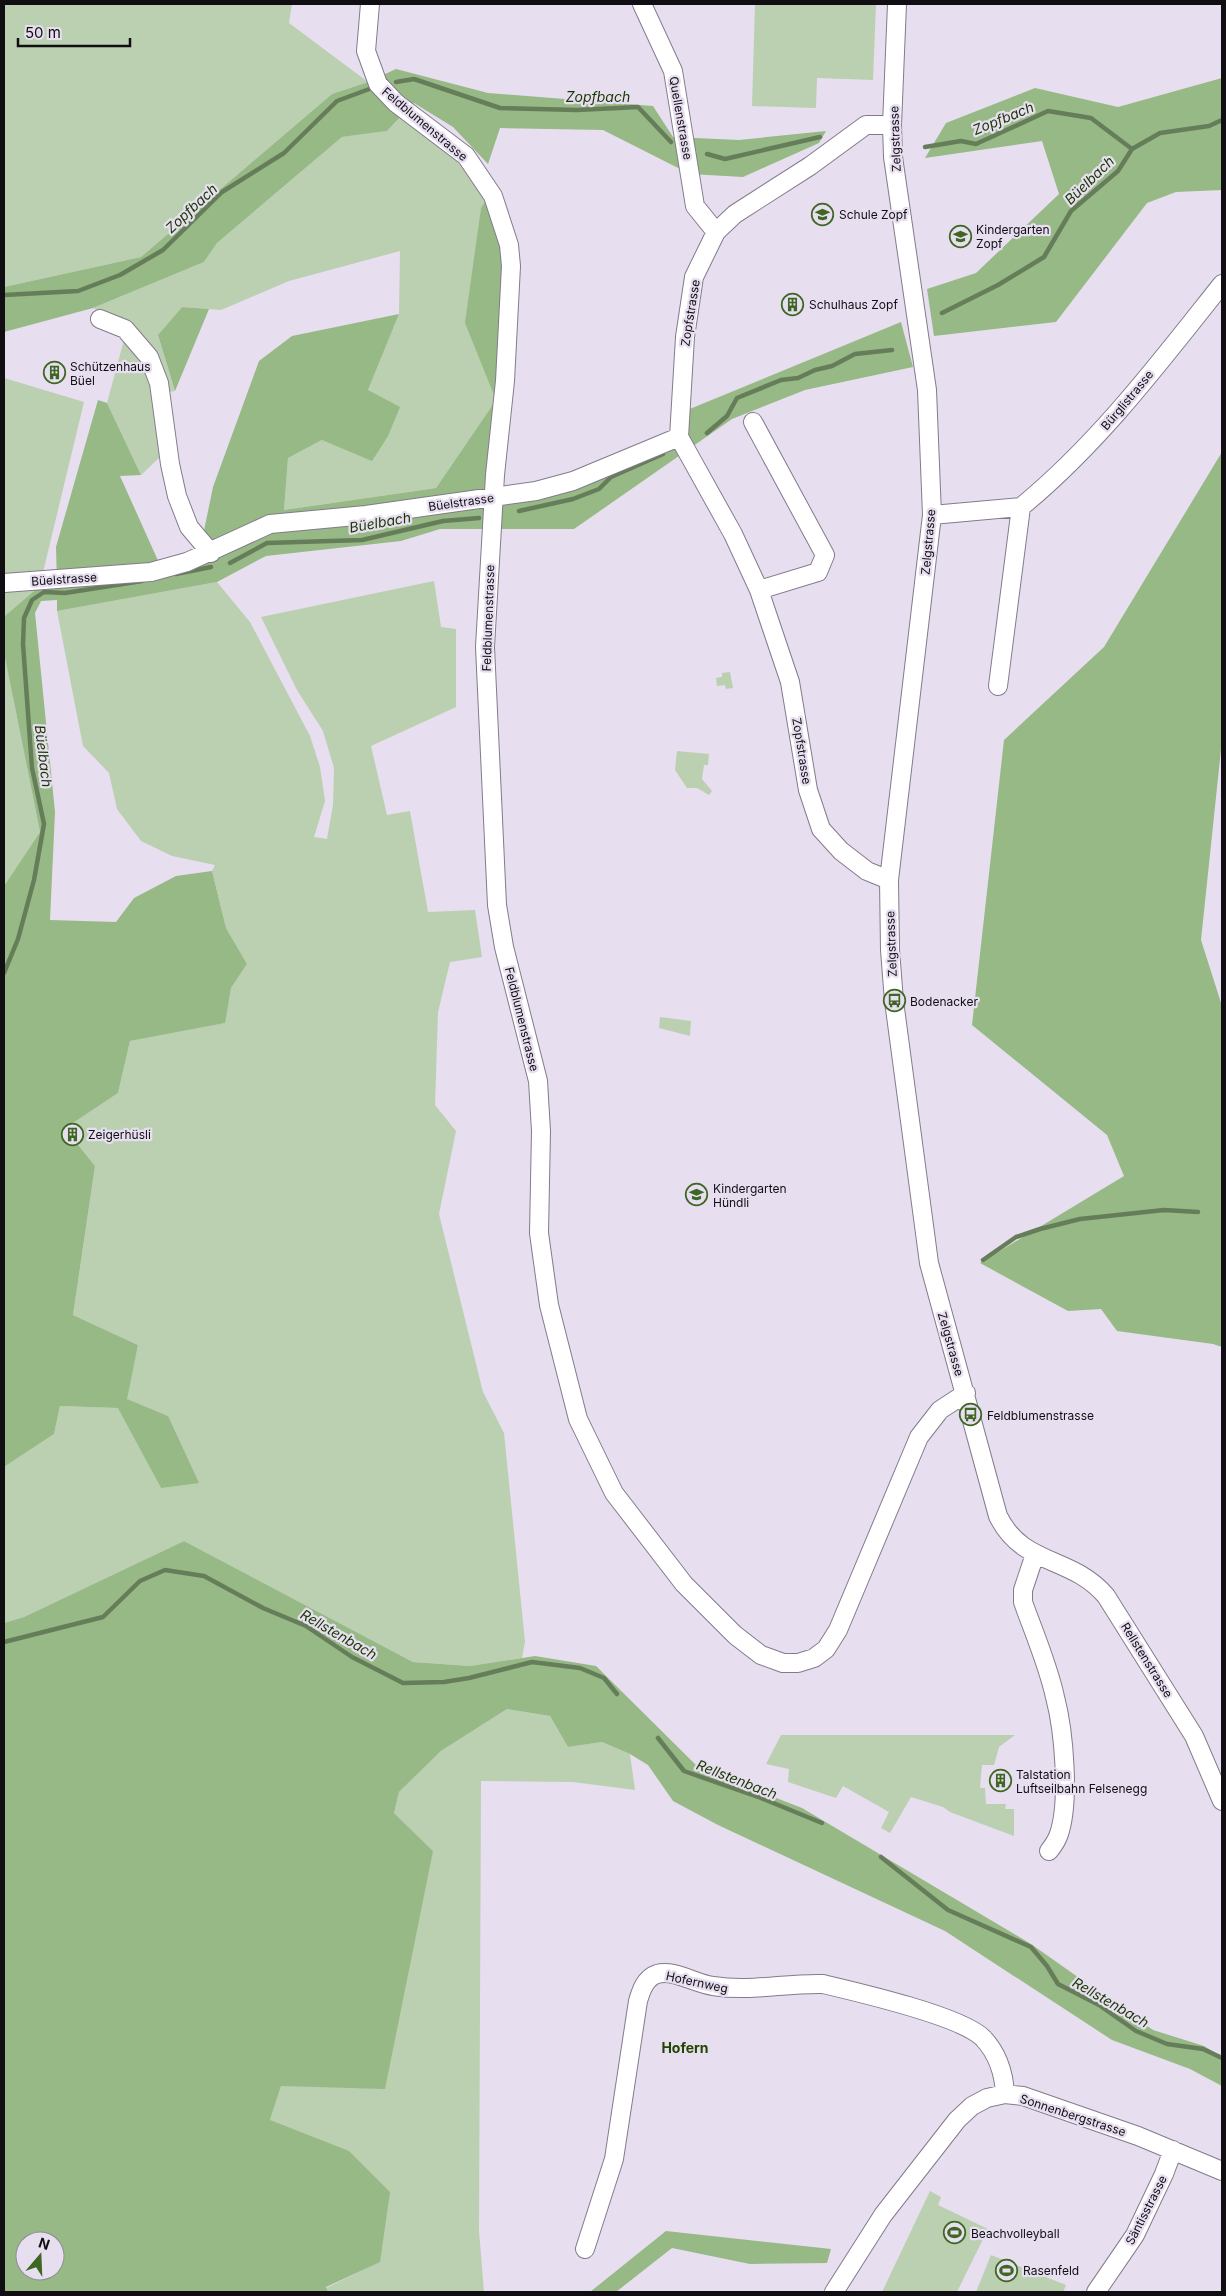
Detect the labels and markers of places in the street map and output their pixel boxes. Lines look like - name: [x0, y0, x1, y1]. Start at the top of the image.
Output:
- school or university icon: Schule Zopf: [811, 202, 835, 226]
- place label: Schule Zopf: [839, 207, 908, 222]
- place label: Kindergarten Zopf: [976, 222, 1050, 251]
- school or university icon: Kindergarten Zopf: [948, 224, 972, 248]
- building icon: Schulhaus Zopf: [781, 292, 805, 316]
- place label: Schulhaus Zopf: [809, 297, 898, 312]
- place label: Schützenhaus Büel: [70, 359, 150, 388]
- building icon: Schützenhaus Büel: [42, 361, 66, 385]
- bus stop icon: Bodenacker: [882, 989, 906, 1013]
- place label: Bodenacker: [910, 994, 978, 1009]
- building icon: Zeigerhüsli: [60, 1122, 84, 1146]
- place label: Zeigerhüsli: [88, 1127, 151, 1142]
- place label: Kindergarten Hündli: [713, 1181, 787, 1210]
- school or university icon: Kindergarten Hündli: [685, 1183, 709, 1207]
- bus stop icon: Feldblumenstrasse: [959, 1403, 983, 1427]
- place label: Feldblumenstrasse: [987, 1408, 1094, 1423]
- place label: Talstation Luftseilbahn Felsenegg: [1016, 1767, 1147, 1796]
- building icon: Talstation Luftseilbahn Felsenegg: [988, 1769, 1012, 1793]
- sports icon: Beachvolleyball: [943, 2221, 967, 2245]
- place label: Beachvolleyball: [971, 2226, 1060, 2241]
- sports icon: Rasenfeld: [995, 2258, 1019, 2282]
- place label: Rasenfeld: [1023, 2263, 1079, 2278]

